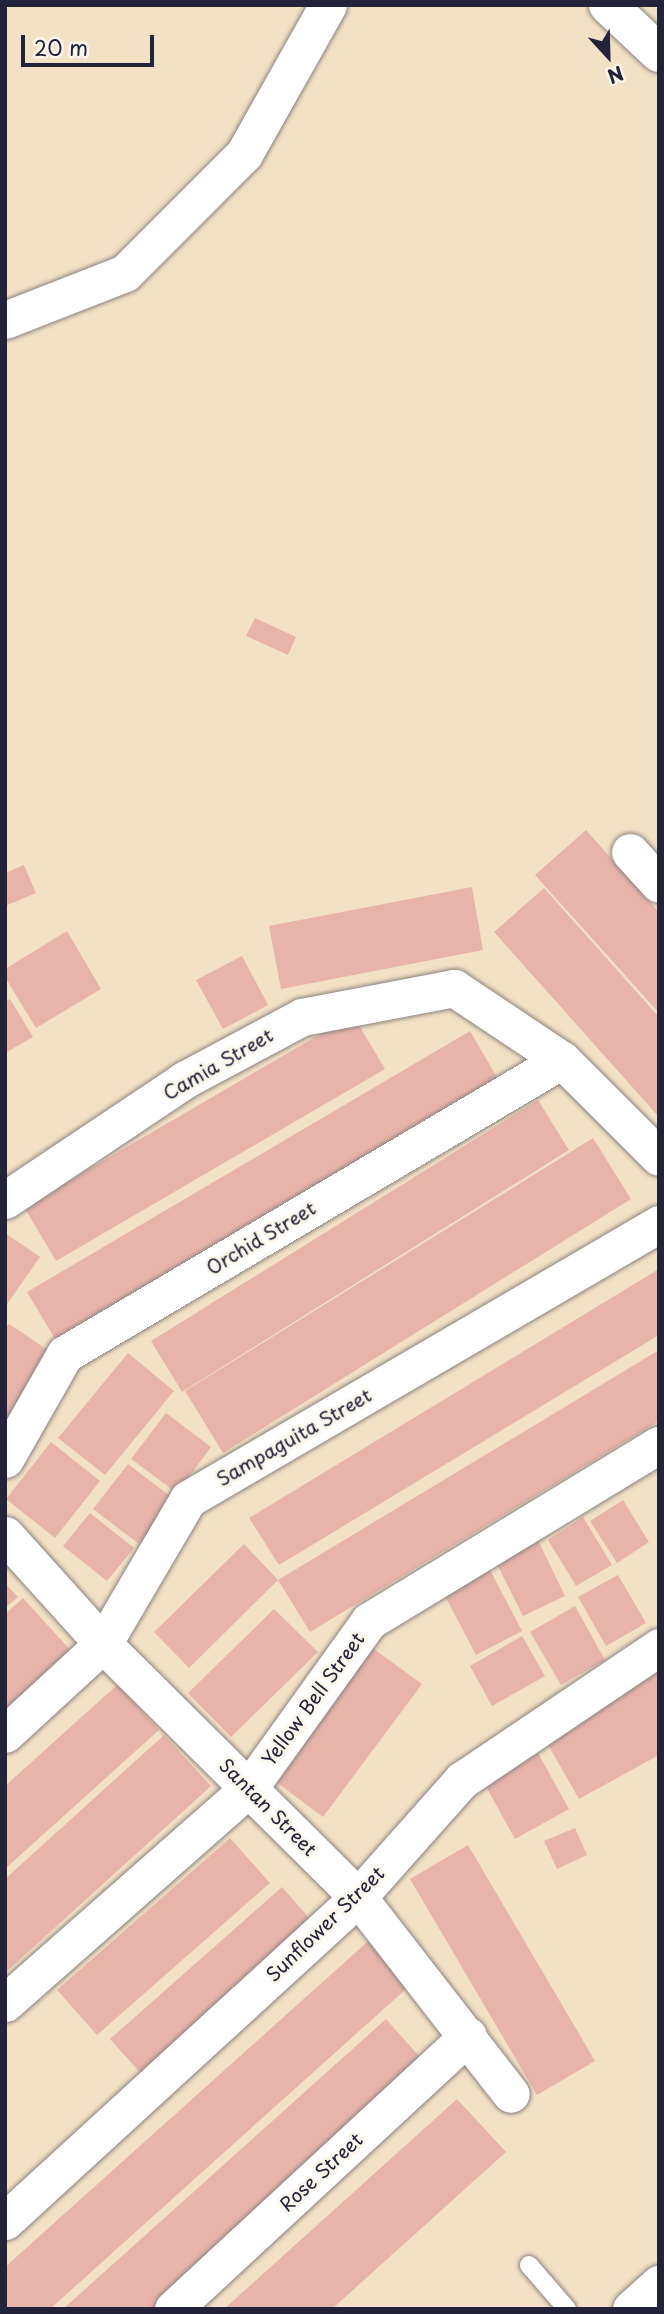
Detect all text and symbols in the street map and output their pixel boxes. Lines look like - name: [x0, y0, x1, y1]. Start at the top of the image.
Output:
- scale bar: [24, 21, 158, 65]
- north arrow: [573, 21, 643, 91]
- text: 20 m: [34, 31, 88, 63]
- text: N: [604, 60, 628, 91]
- street label: Camia Street: [159, 1023, 277, 1105]
- street label: Orchid Street: [202, 1196, 320, 1280]
- street label: Sampaguita Street: [212, 1383, 376, 1491]
- street label: Yellow Bell Street: [257, 1628, 369, 1770]
- street label: Santan Street: [214, 1753, 322, 1861]
- street label: Sunflower Street: [261, 1862, 389, 1986]
- street label: Rose Street: [275, 2128, 367, 2216]

